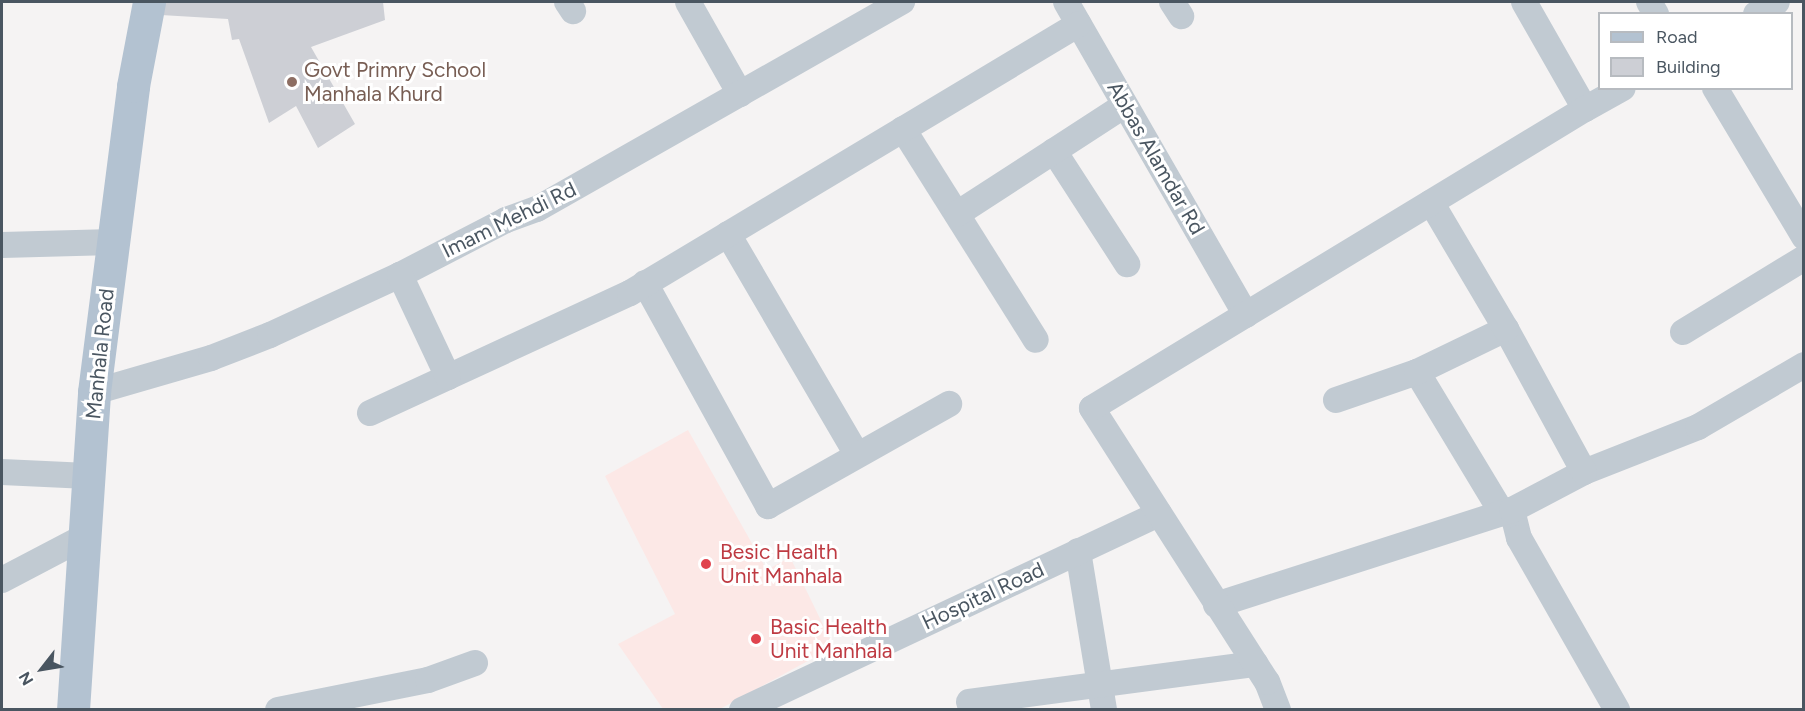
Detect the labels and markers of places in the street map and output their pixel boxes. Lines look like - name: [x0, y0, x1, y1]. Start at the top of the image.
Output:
- place label: Govt Primry School Manhala Khurd: [304, 57, 486, 107]
- marker: Govt Primry School Manhala Khurd: [285, 75, 299, 89]
- place label: Besic Health Unit Manhala: [720, 539, 843, 589]
- marker: Besic Health Unit Manhala: [697, 555, 715, 573]
- place label: Basic Health Unit Manhala: [770, 614, 893, 664]
- marker: Basic Health Unit Manhala: [747, 630, 765, 648]

